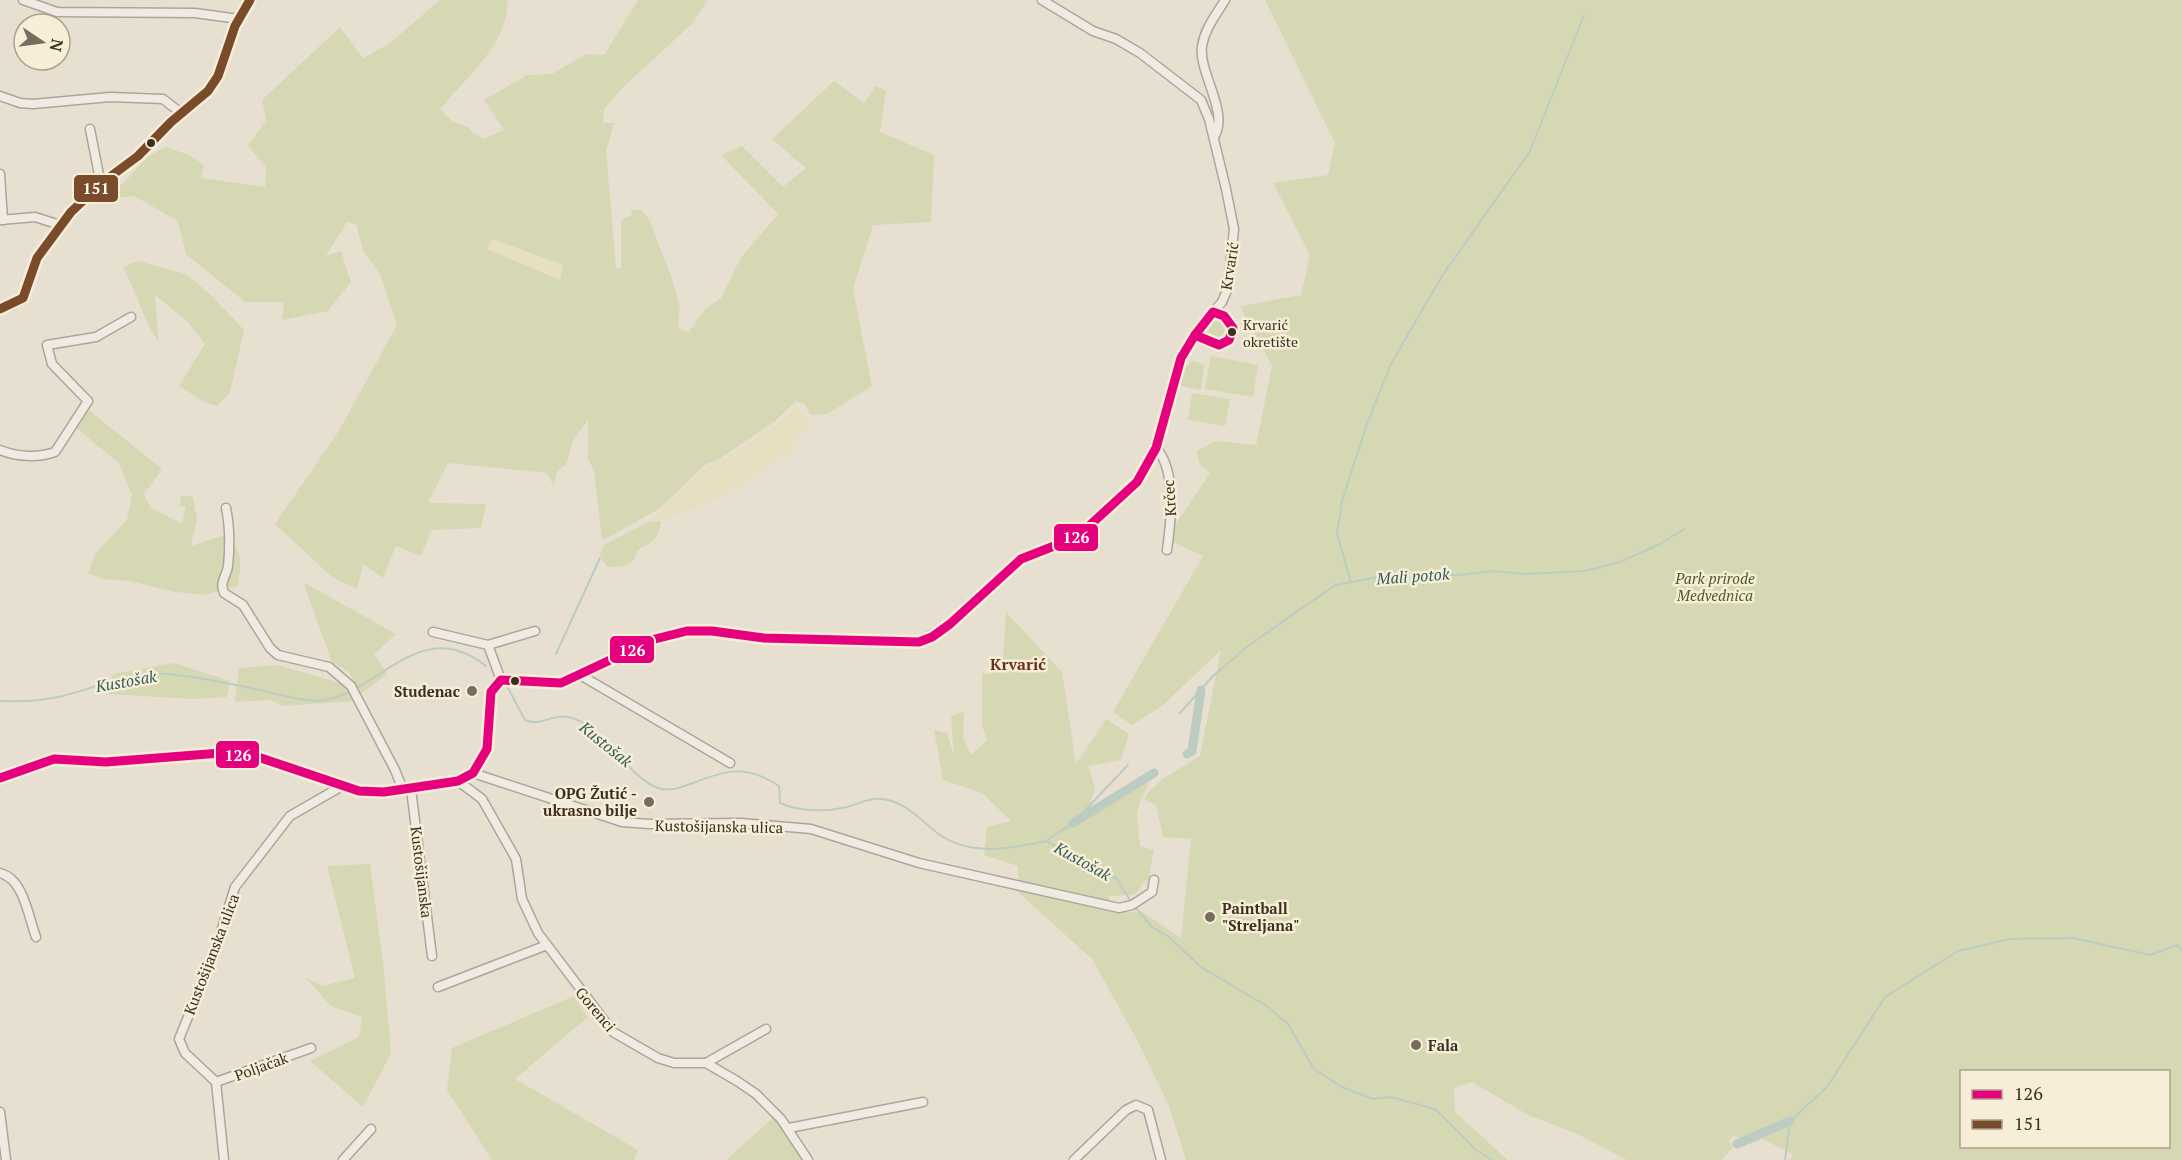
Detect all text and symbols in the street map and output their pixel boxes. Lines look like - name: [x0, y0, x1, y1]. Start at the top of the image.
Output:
- north arrow: [12, 12, 72, 72]
- text: N: [45, 37, 69, 54]
- unlabelled marker: [145, 137, 157, 149]
- line badge: 151: [73, 174, 119, 203]
- text: 151: [82, 177, 110, 199]
- street label: Krvarić: [1215, 241, 1243, 291]
- place label: Krvarić okretište: [1243, 315, 1298, 351]
- marker: Krvarić okretište: [1226, 326, 1238, 338]
- street label: Krčec: [1158, 479, 1180, 517]
- line badge: 126: [1053, 523, 1099, 552]
- text: 126: [1062, 526, 1090, 548]
- water label: Mali potok: [1375, 562, 1451, 590]
- park label: Park prirode Medvednica: [1674, 568, 1755, 605]
- line badge: 126: [609, 635, 655, 664]
- text: 126: [618, 639, 646, 661]
- district label: Krvarić: [990, 653, 1046, 675]
- water label: Kustošak: [93, 665, 159, 697]
- unlabelled marker: [509, 675, 521, 687]
- place label: Studenac: [394, 681, 460, 701]
- marker: Studenac: [465, 684, 479, 698]
- water label: Kustošak: [574, 715, 637, 772]
- line badge: 126: [215, 740, 260, 769]
- text: 126: [224, 744, 252, 766]
- place label: OPG Žutić - ukrasno bilje: [543, 783, 637, 820]
- marker: OPG Žutić - ukrasno bilje: [642, 795, 656, 809]
- street label: Kustošijanska ulica: [655, 815, 784, 837]
- street label: Kustošijanska: [406, 825, 438, 919]
- water label: Kustošak: [1050, 836, 1116, 886]
- street label: Kustošijanska ulica: [179, 890, 243, 1017]
- place label: Paintball "Streljana": [1222, 898, 1300, 935]
- marker: Paintball "Streljana": [1203, 910, 1217, 924]
- street label: Gorenci: [572, 983, 620, 1035]
- place label: Fala: [1428, 1035, 1459, 1055]
- marker: Fala: [1409, 1038, 1423, 1052]
- street label: Poljačak: [231, 1047, 291, 1085]
- legend: [1960, 1070, 2170, 1148]
- text: 126: [2014, 1081, 2043, 1105]
- text: 151: [2014, 1111, 2043, 1135]

